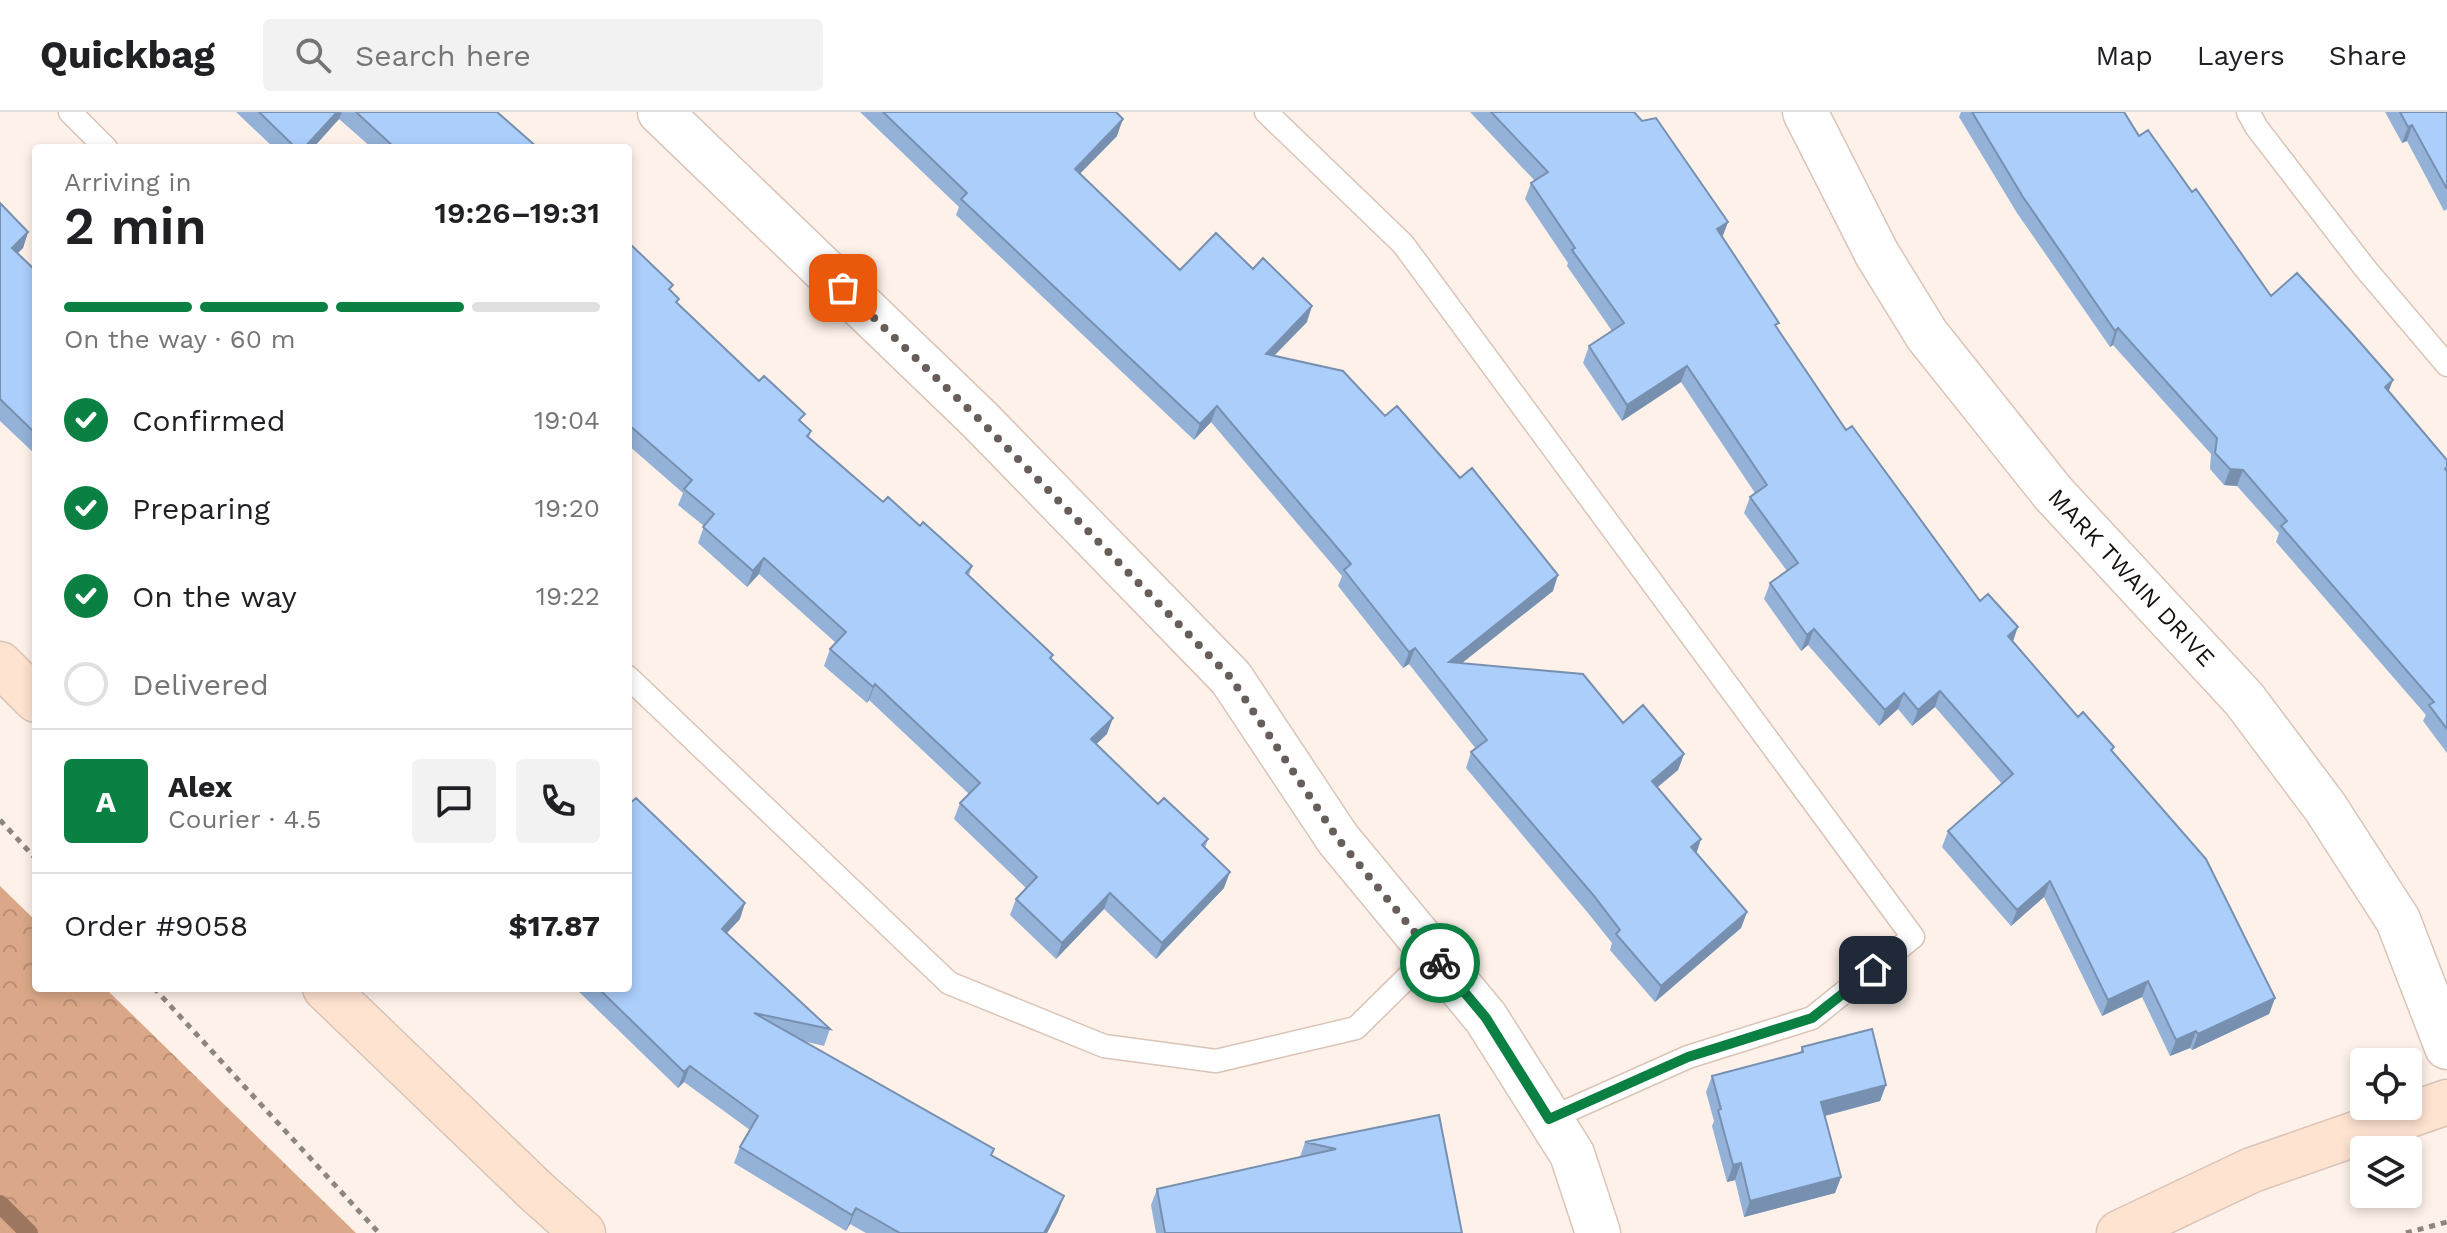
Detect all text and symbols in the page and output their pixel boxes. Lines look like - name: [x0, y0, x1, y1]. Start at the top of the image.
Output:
- search box: [263, 19, 823, 91]
- text: Quickbag: [40, 33, 215, 77]
- icon: search: [291, 33, 335, 77]
- text: Search here: [355, 38, 531, 73]
- text: Map: [2096, 39, 2153, 72]
- text: Layers: [2197, 39, 2285, 72]
- text: Share: [2329, 39, 2407, 72]
- text: Arriving in: [64, 167, 192, 197]
- text: 19:26–19:31: [435, 195, 600, 230]
- text: 2 min: [64, 196, 207, 257]
- pin: [809, 254, 877, 322]
- icon: bag: [821, 266, 865, 310]
- text: On the way · 60 m: [64, 324, 295, 354]
- icon: check: [64, 398, 108, 442]
- text: Confirmed: [132, 403, 286, 438]
- text: 19:04: [534, 405, 600, 435]
- street label: MARK TWAIN DRIVE: [2042, 483, 2221, 672]
- icon: check: [64, 486, 108, 530]
- text: Preparing: [132, 491, 270, 526]
- text: 19:20: [535, 493, 600, 523]
- icon: check: [64, 574, 108, 618]
- text: On the way: [132, 579, 297, 614]
- text: 19:22: [536, 581, 600, 611]
- text: Delivered: [132, 667, 269, 702]
- button: chat: [412, 759, 496, 843]
- button: phone: [516, 759, 600, 843]
- text: Alex: [168, 769, 232, 804]
- text: A: [96, 784, 116, 819]
- text: Courier · 4.5: [168, 804, 321, 834]
- text: Order #9058: [64, 908, 248, 943]
- text: $17.87: [508, 908, 600, 943]
- courier: [1400, 923, 1480, 1003]
- pin: [1839, 936, 1907, 1004]
- icon: bike: [1418, 941, 1462, 985]
- icon: home: [1851, 948, 1895, 992]
- map controls: [2350, 1048, 2422, 1208]
- button: locate: [2350, 1048, 2422, 1120]
- button: layers: [2350, 1136, 2422, 1208]

